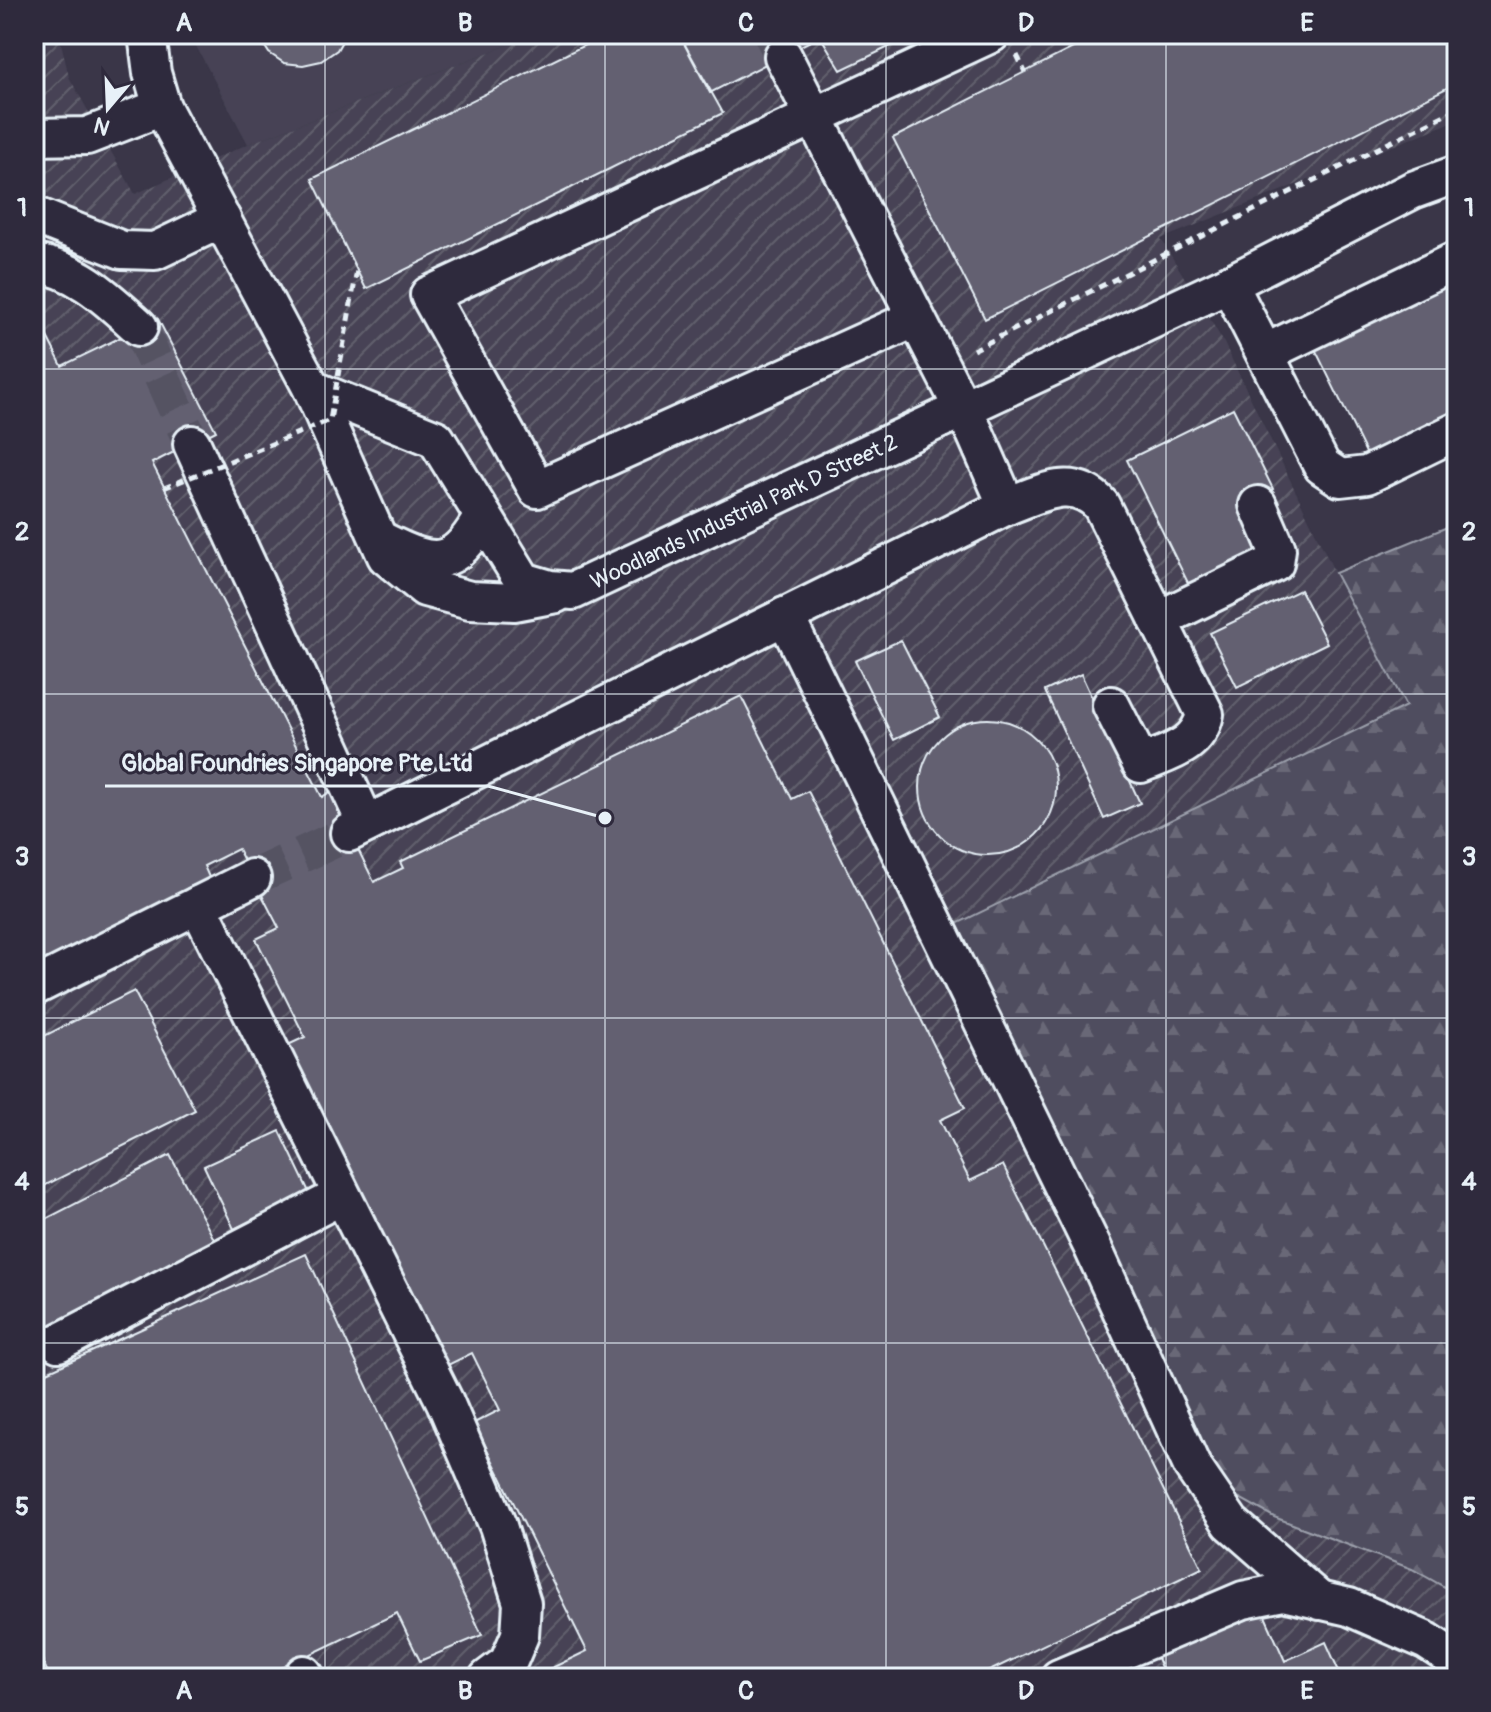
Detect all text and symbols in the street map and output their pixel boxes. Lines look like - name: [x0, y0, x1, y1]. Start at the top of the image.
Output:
- text: A: [176, 7, 193, 39]
- text: B: [458, 7, 472, 39]
- text: C: [738, 7, 754, 39]
- text: D: [1018, 7, 1034, 39]
- text: E: [1300, 7, 1314, 39]
- north arrow: [68, 68, 148, 148]
- text: N: [90, 110, 113, 142]
- text: 1: [17, 192, 27, 224]
- text: 1: [1464, 192, 1474, 224]
- street label: Woodlands Industrial Park D Street 2: [586, 428, 902, 596]
- text: 2: [15, 516, 29, 548]
- text: 2: [1462, 516, 1476, 548]
- callout: Global Foundries Singapore Pte Ltd: [105, 738, 488, 786]
- text: Global Foundries Singapore Pte Ltd: [121, 749, 473, 778]
- text: 3: [15, 841, 29, 873]
- text: 3: [1462, 841, 1476, 873]
- text: 4: [14, 1166, 30, 1198]
- text: 4: [1461, 1166, 1477, 1198]
- text: 5: [15, 1491, 29, 1523]
- text: 5: [1462, 1491, 1476, 1523]
- text: A: [176, 1675, 193, 1707]
- text: B: [458, 1675, 472, 1707]
- text: C: [738, 1675, 754, 1707]
- text: D: [1018, 1675, 1034, 1707]
- text: E: [1300, 1675, 1314, 1707]

